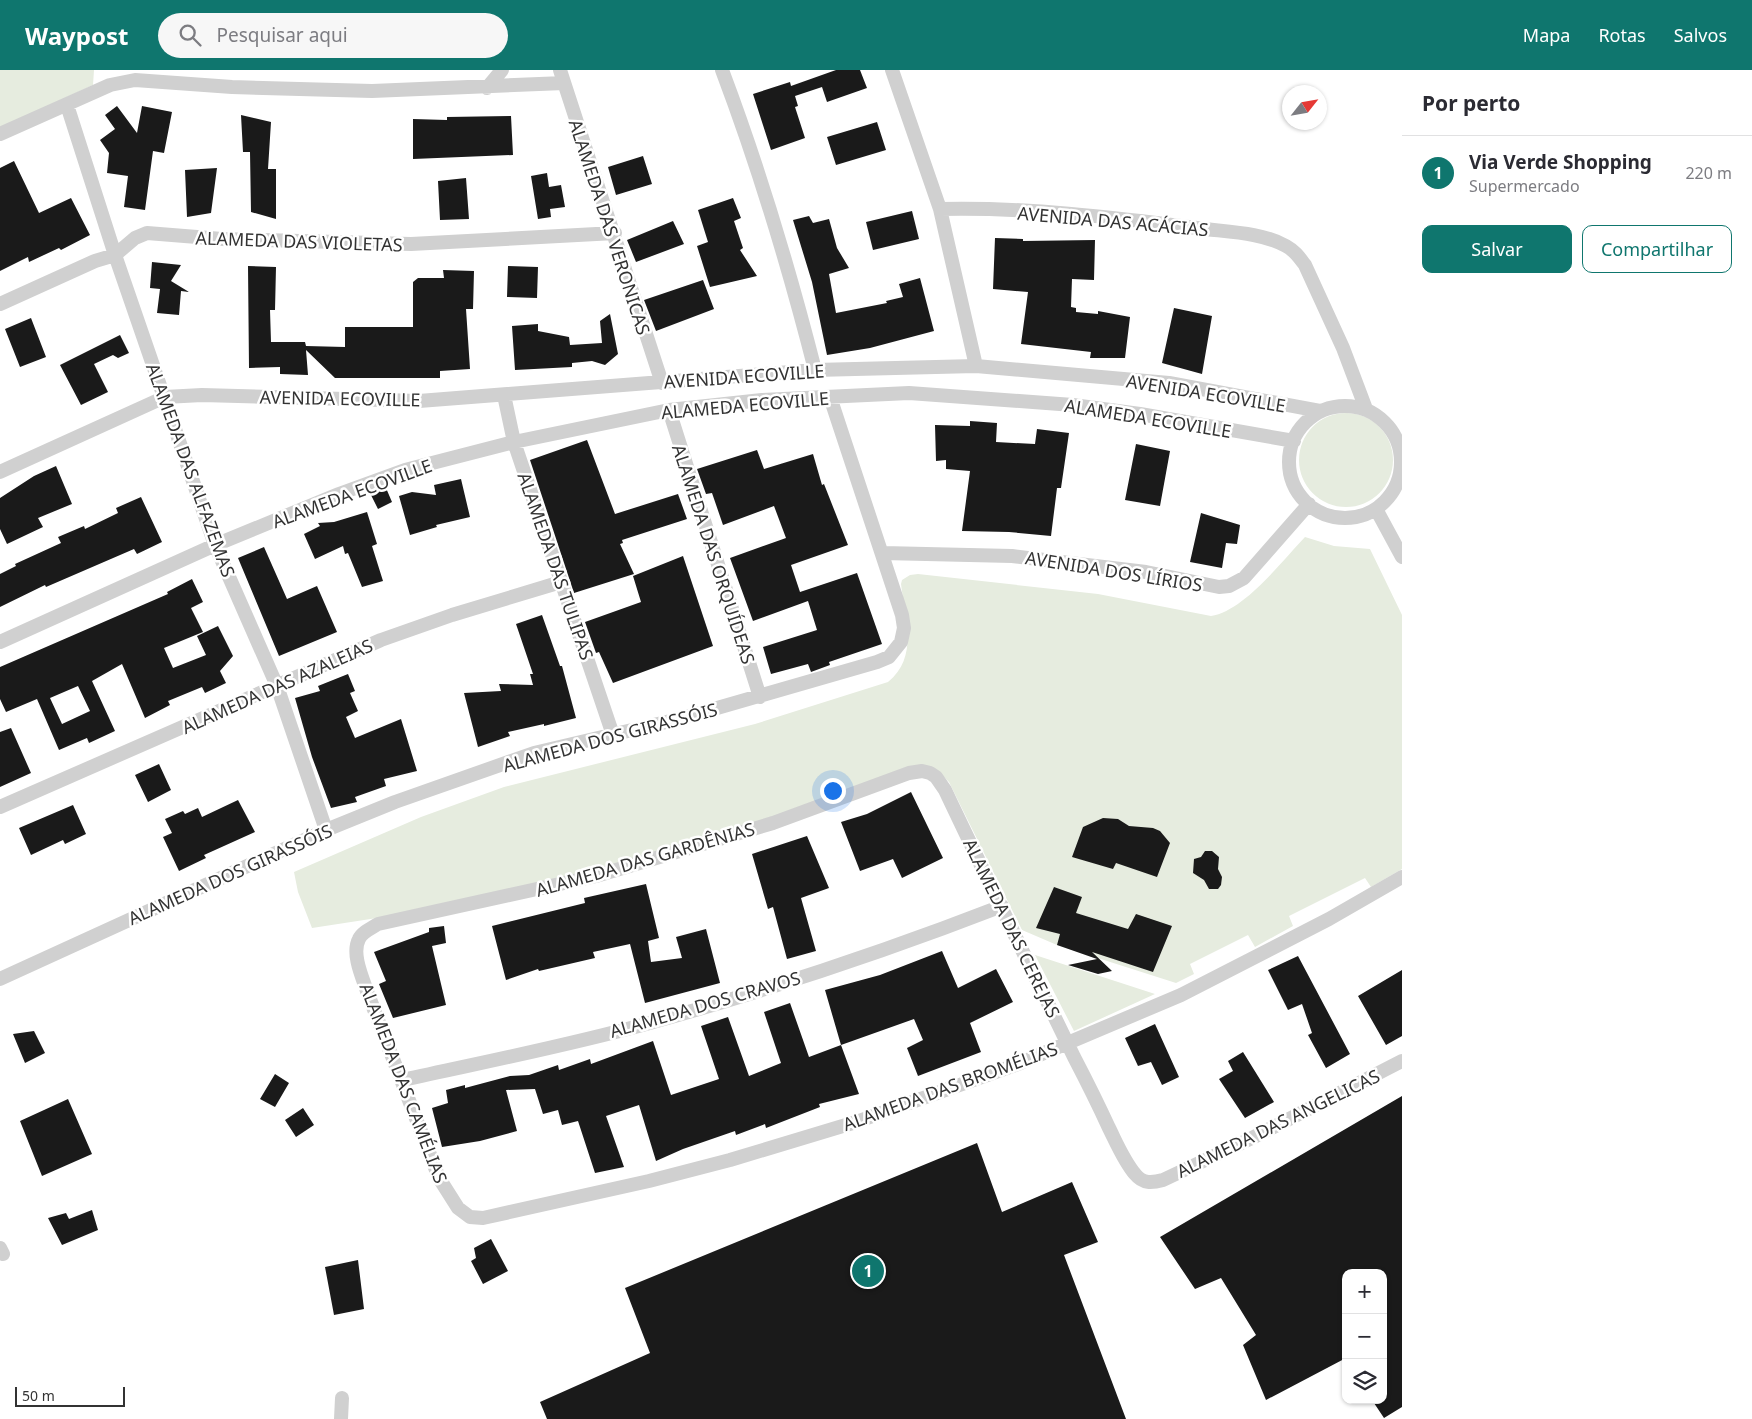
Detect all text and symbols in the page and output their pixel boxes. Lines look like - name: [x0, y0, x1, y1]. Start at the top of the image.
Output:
- search box: [158, 13, 508, 58]
- text: Waypost: [25, 19, 128, 52]
- icon: search: [176, 21, 204, 49]
- text: Pesquisar aqui: [216, 22, 348, 48]
- text: Mapa: [1523, 23, 1570, 47]
- text: Rotas: [1598, 23, 1646, 47]
- text: Salvos: [1674, 23, 1727, 47]
- north arrow: [1282, 85, 1327, 130]
- text: Por perto: [1422, 89, 1520, 117]
- street label: ALAMEDA DAS VERONICAS: [564, 116, 656, 338]
- text: Via Verde Shopping: [1469, 149, 1652, 175]
- text: 1: [1433, 162, 1443, 184]
- text: 220 m: [1685, 162, 1732, 184]
- text: Supermercado: [1469, 175, 1580, 197]
- street label: AVENIDA DAS ACÁCIAS: [1016, 201, 1210, 241]
- street label: ALAMEDA DAS VIOLETAS: [195, 225, 403, 257]
- button: Salvar: [1422, 225, 1572, 273]
- button: Compartilhar: [1582, 225, 1732, 273]
- street label: AVENIDA ECOVILLE: [663, 358, 825, 394]
- street label: ALAMEDA DAS ALFAZEMAS: [141, 360, 241, 580]
- street label: AVENIDA ECOVILLE: [1125, 369, 1287, 417]
- street label: AVENIDA ECOVILLE: [259, 385, 421, 411]
- street label: ALAMEDA ECOVILLE: [660, 386, 830, 424]
- street label: ALAMEDA ECOVILLE: [1063, 393, 1233, 443]
- street label: ALAMEDA DAS ORQUÍDEAS: [667, 441, 761, 667]
- street label: ALAMEDA ECOVILLE: [269, 453, 435, 533]
- street label: ALAMEDA DAS TULIPAS: [513, 469, 599, 663]
- street label: AVENIDA DOS LÍRIOS: [1024, 545, 1204, 597]
- street label: ALAMEDA DAS AZALEIAS: [178, 633, 376, 739]
- street label: ALAMEDA DOS GIRASSÓIS: [500, 697, 720, 777]
- your location: [820, 778, 846, 804]
- street label: ALAMEDA DAS GARDÊNIAS: [533, 816, 757, 902]
- street label: ALAMEDA DOS GIRASSÓIS: [124, 818, 336, 930]
- street label: ALAMEDA DAS CEREJAS: [958, 834, 1066, 1022]
- street label: ALAMEDA DOS CRAVOS: [607, 965, 803, 1043]
- street label: ALAMEDA DAS CAMÉLIAS: [355, 979, 453, 1187]
- street label: ALAMEDA DAS BROMÉLIAS: [839, 1036, 1061, 1136]
- street label: ALAMEDA DAS ANGELICAS: [1172, 1063, 1384, 1183]
- pin: 1: [852, 1252, 884, 1290]
- map controls: [1342, 1269, 1387, 1404]
- button: +: [1342, 1269, 1387, 1314]
- button: −: [1342, 1314, 1387, 1359]
- button: layers: [1342, 1359, 1387, 1404]
- scale bar: [15, 1384, 125, 1407]
- text: 50 m: [22, 1386, 55, 1405]

